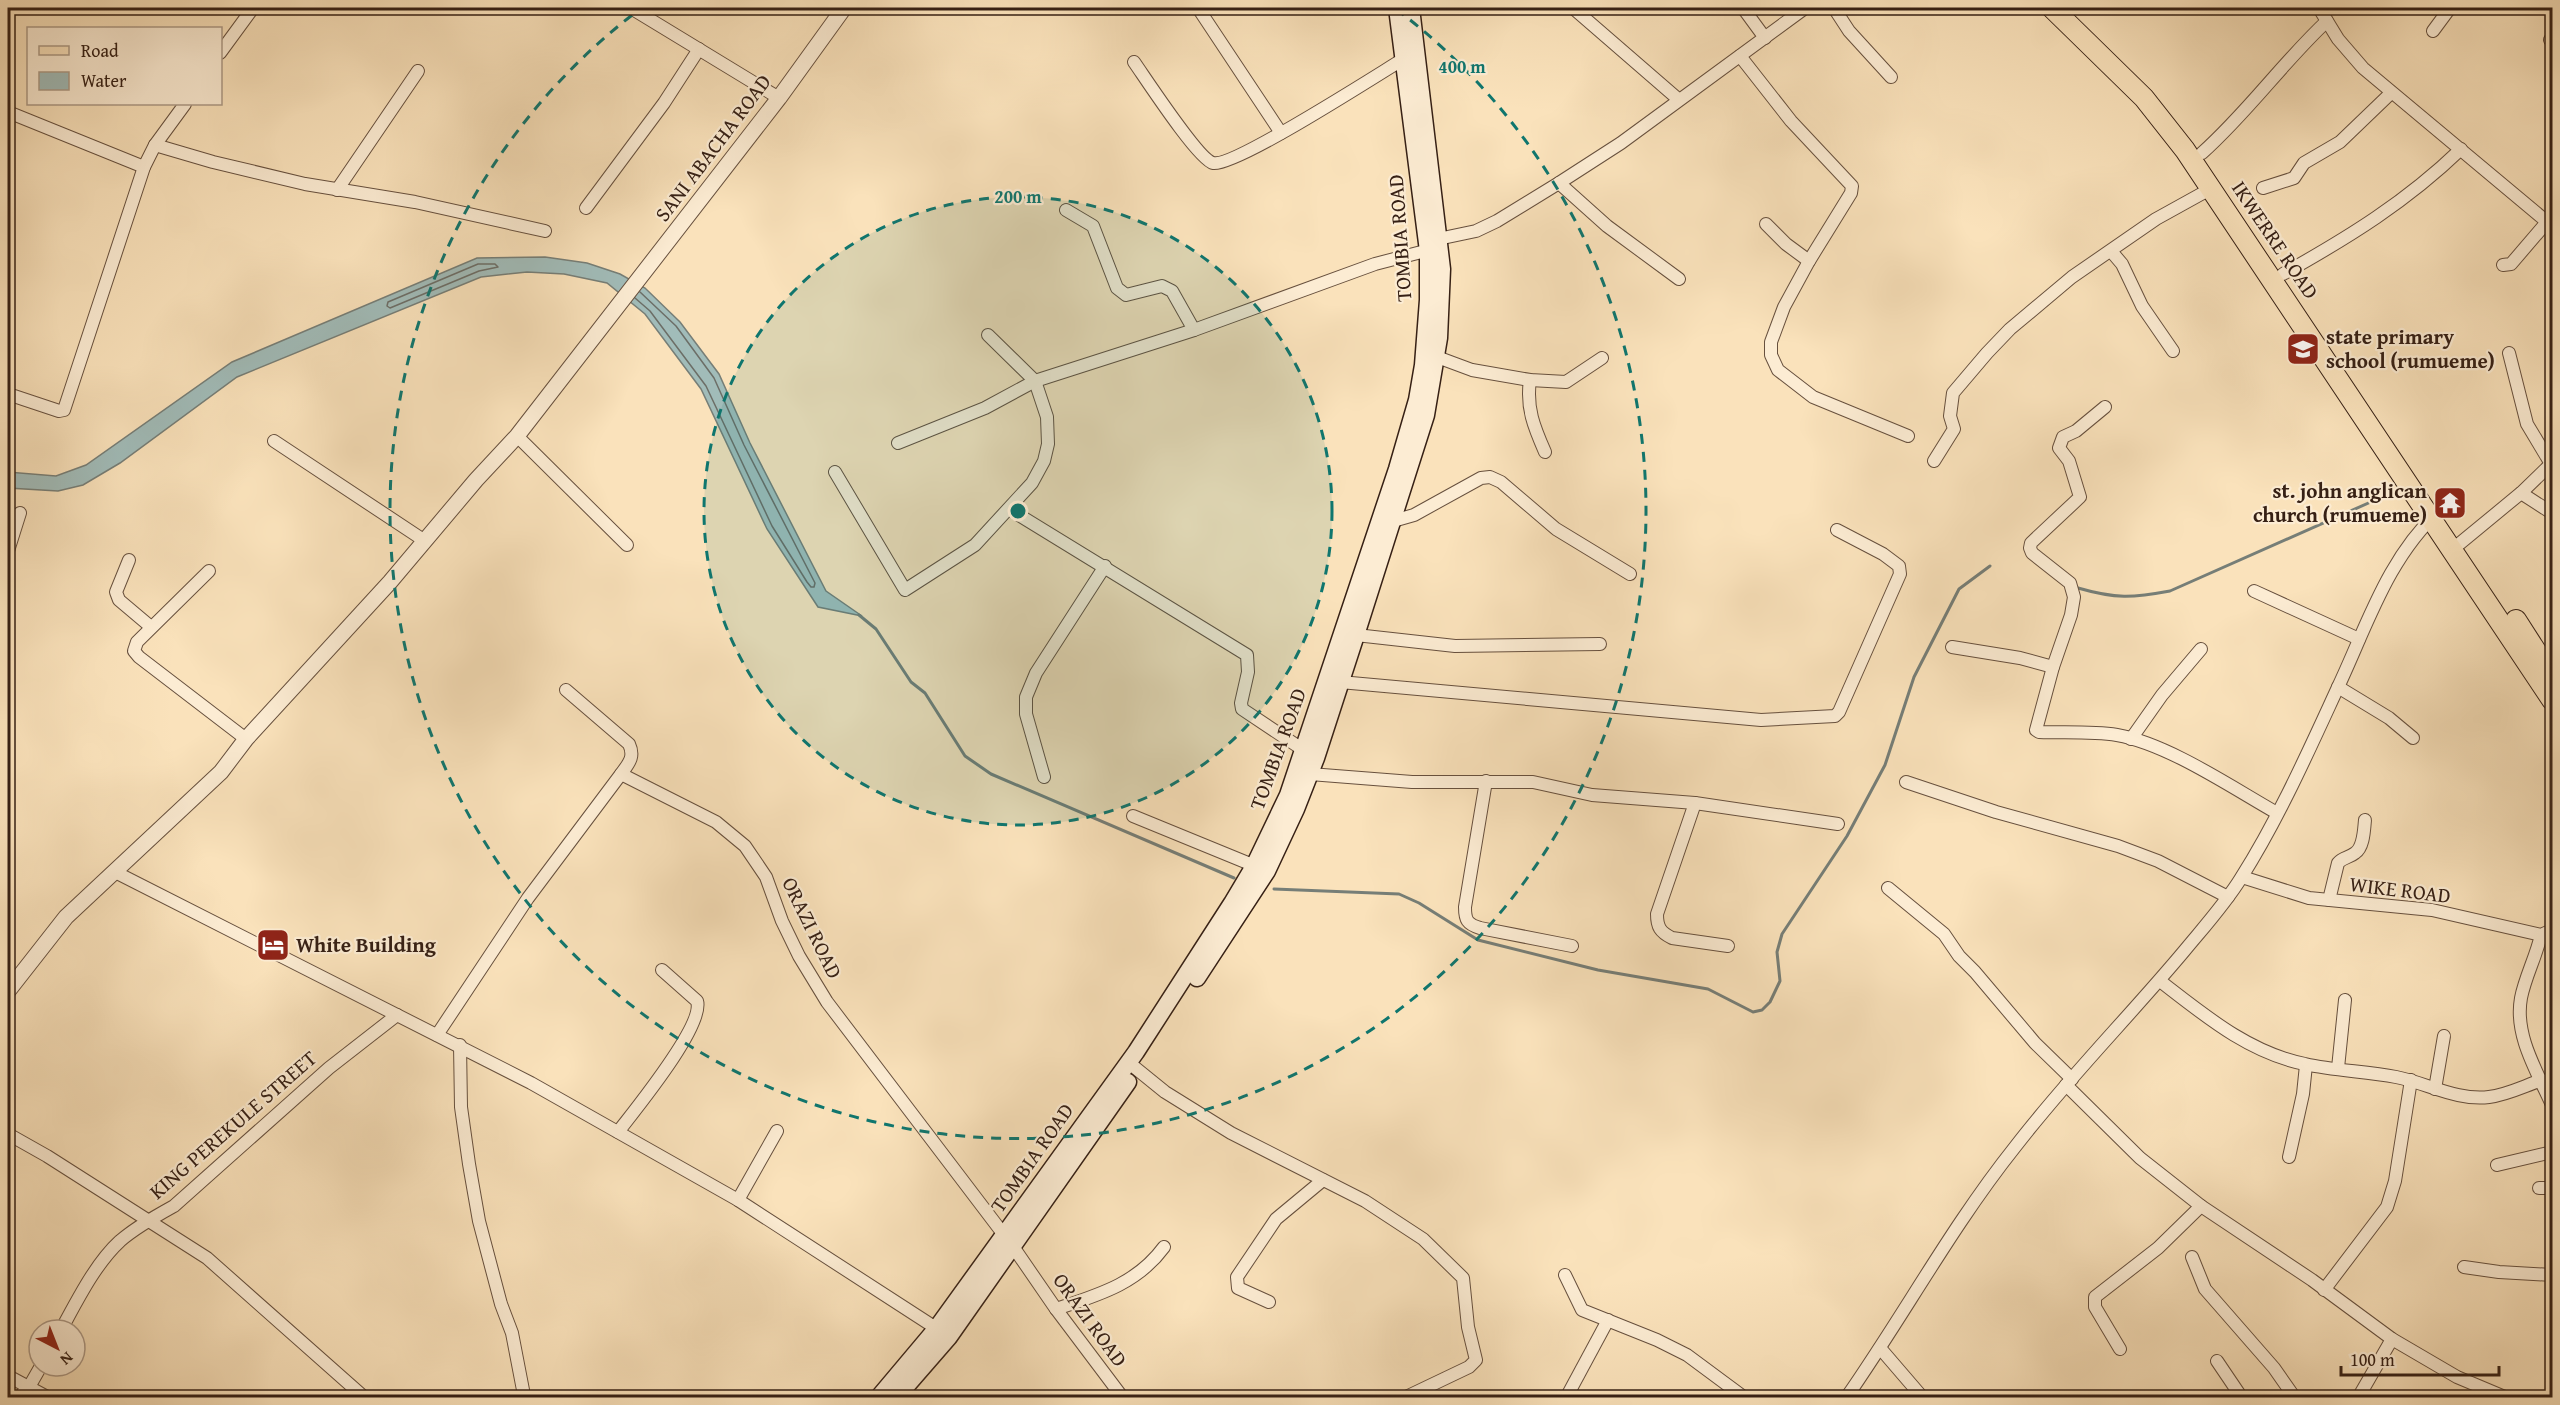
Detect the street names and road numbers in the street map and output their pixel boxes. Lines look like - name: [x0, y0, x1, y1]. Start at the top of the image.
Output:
- street label: SANI ABACHA ROAD: [647, 68, 778, 228]
- street label: TOMBIA ROAD: [1380, 174, 1419, 303]
- street label: IKWERRE ROAD: [2224, 174, 2326, 305]
- street label: TOMBIA ROAD: [1241, 684, 1314, 814]
- street label: WIKE ROAD: [2348, 868, 2452, 911]
- street label: ORAZI ROAD: [775, 872, 850, 984]
- street label: KING PEREKULE STREET: [142, 1043, 323, 1206]
- street label: TOMBIA ROAD: [982, 1097, 1081, 1219]
- street label: ORAZI ROAD: [1046, 1266, 1135, 1373]

